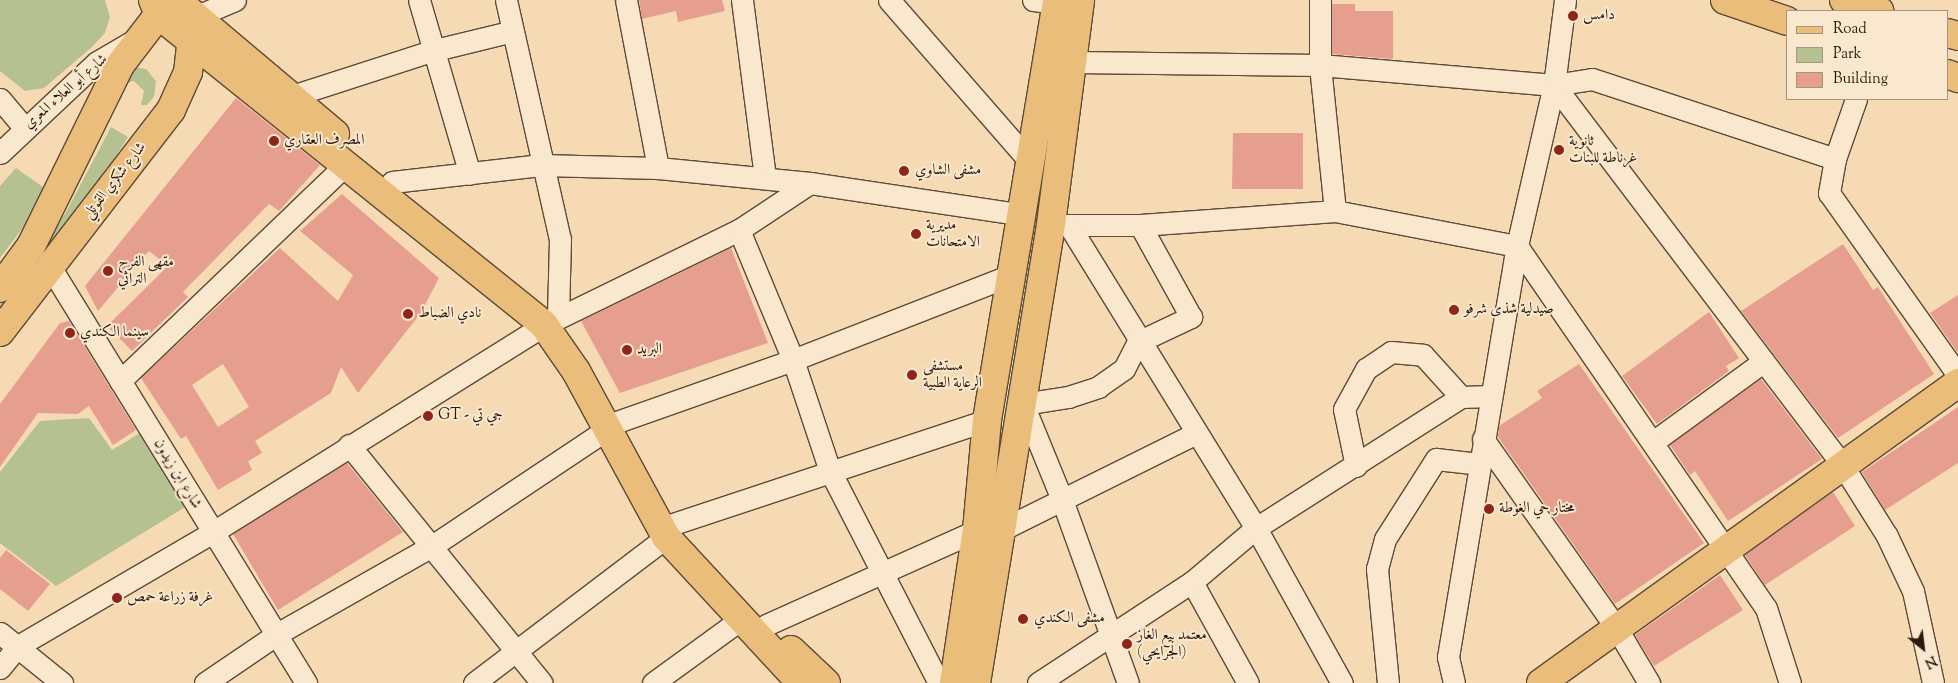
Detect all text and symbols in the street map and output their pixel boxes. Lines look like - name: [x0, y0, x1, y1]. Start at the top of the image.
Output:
- place label: دامس: [1583, 7, 1615, 25]
- marker: دامس: [1567, 10, 1579, 22]
- legend: [1786, 10, 1948, 100]
- text: Road: [1833, 19, 1867, 40]
- text: Park: [1833, 44, 1862, 65]
- street label: شارع أبو العلاء المعري: [20, 51, 112, 133]
- text: Building: [1833, 69, 1888, 90]
- place label: المصرف العقاري: [284, 132, 364, 150]
- place label: ثانوية غرناطة للبنات: [1569, 132, 1637, 167]
- marker: المصرف العقاري: [268, 135, 280, 147]
- street label: شارع شكري القوتلي: [80, 139, 150, 223]
- marker: ثانوية غرناطة للبنات: [1553, 144, 1565, 156]
- place label: مشفى الشاوي: [915, 162, 981, 180]
- marker: مشفى الشاوي: [897, 164, 911, 178]
- place label: مديرية الامتحانات: [926, 216, 980, 251]
- marker: مديرية الامتحانات: [910, 228, 922, 240]
- place label: مقهى الفرح التراثي: [118, 253, 174, 288]
- marker: مقهى الفرح التراثي: [102, 265, 114, 277]
- place label: صيدلية شذى شرفو: [1464, 301, 1554, 319]
- marker: صيدلية شذى شرفو: [1448, 304, 1460, 316]
- place label: نادي الضباط: [418, 305, 481, 323]
- marker: نادي الضباط: [402, 308, 414, 320]
- place label: سينما الكندي: [80, 324, 149, 342]
- marker: سينما الكندي: [64, 327, 76, 339]
- place label: البريد: [637, 341, 662, 359]
- marker: البريد: [621, 344, 633, 356]
- place label: مستشفى الرعاية الطبية: [923, 357, 982, 392]
- marker: مستشفى الرعاية الطبية: [905, 368, 919, 382]
- place label: GT - جي تي: [438, 407, 503, 425]
- marker: GT - جي تي: [422, 410, 434, 422]
- street label: شارع ابن زيدون: [149, 436, 205, 512]
- place label: مختار حي الغوطة: [1499, 500, 1575, 518]
- marker: مختار حي الغوطة: [1483, 503, 1495, 515]
- place label: غرفة زراعة حمص: [127, 589, 213, 607]
- marker: غرفة زراعة حمص: [111, 592, 123, 604]
- place label: مشفى الكندي: [1034, 610, 1105, 628]
- marker: مشفى الكندي: [1016, 612, 1030, 626]
- north arrow: [1898, 623, 1948, 673]
- place label: معتمد بيع الغاز (الجرايحي): [1137, 626, 1207, 661]
- marker: معتمد بيع الغاز (الجرايحي): [1121, 638, 1133, 650]
- text: N: [1921, 650, 1940, 673]

